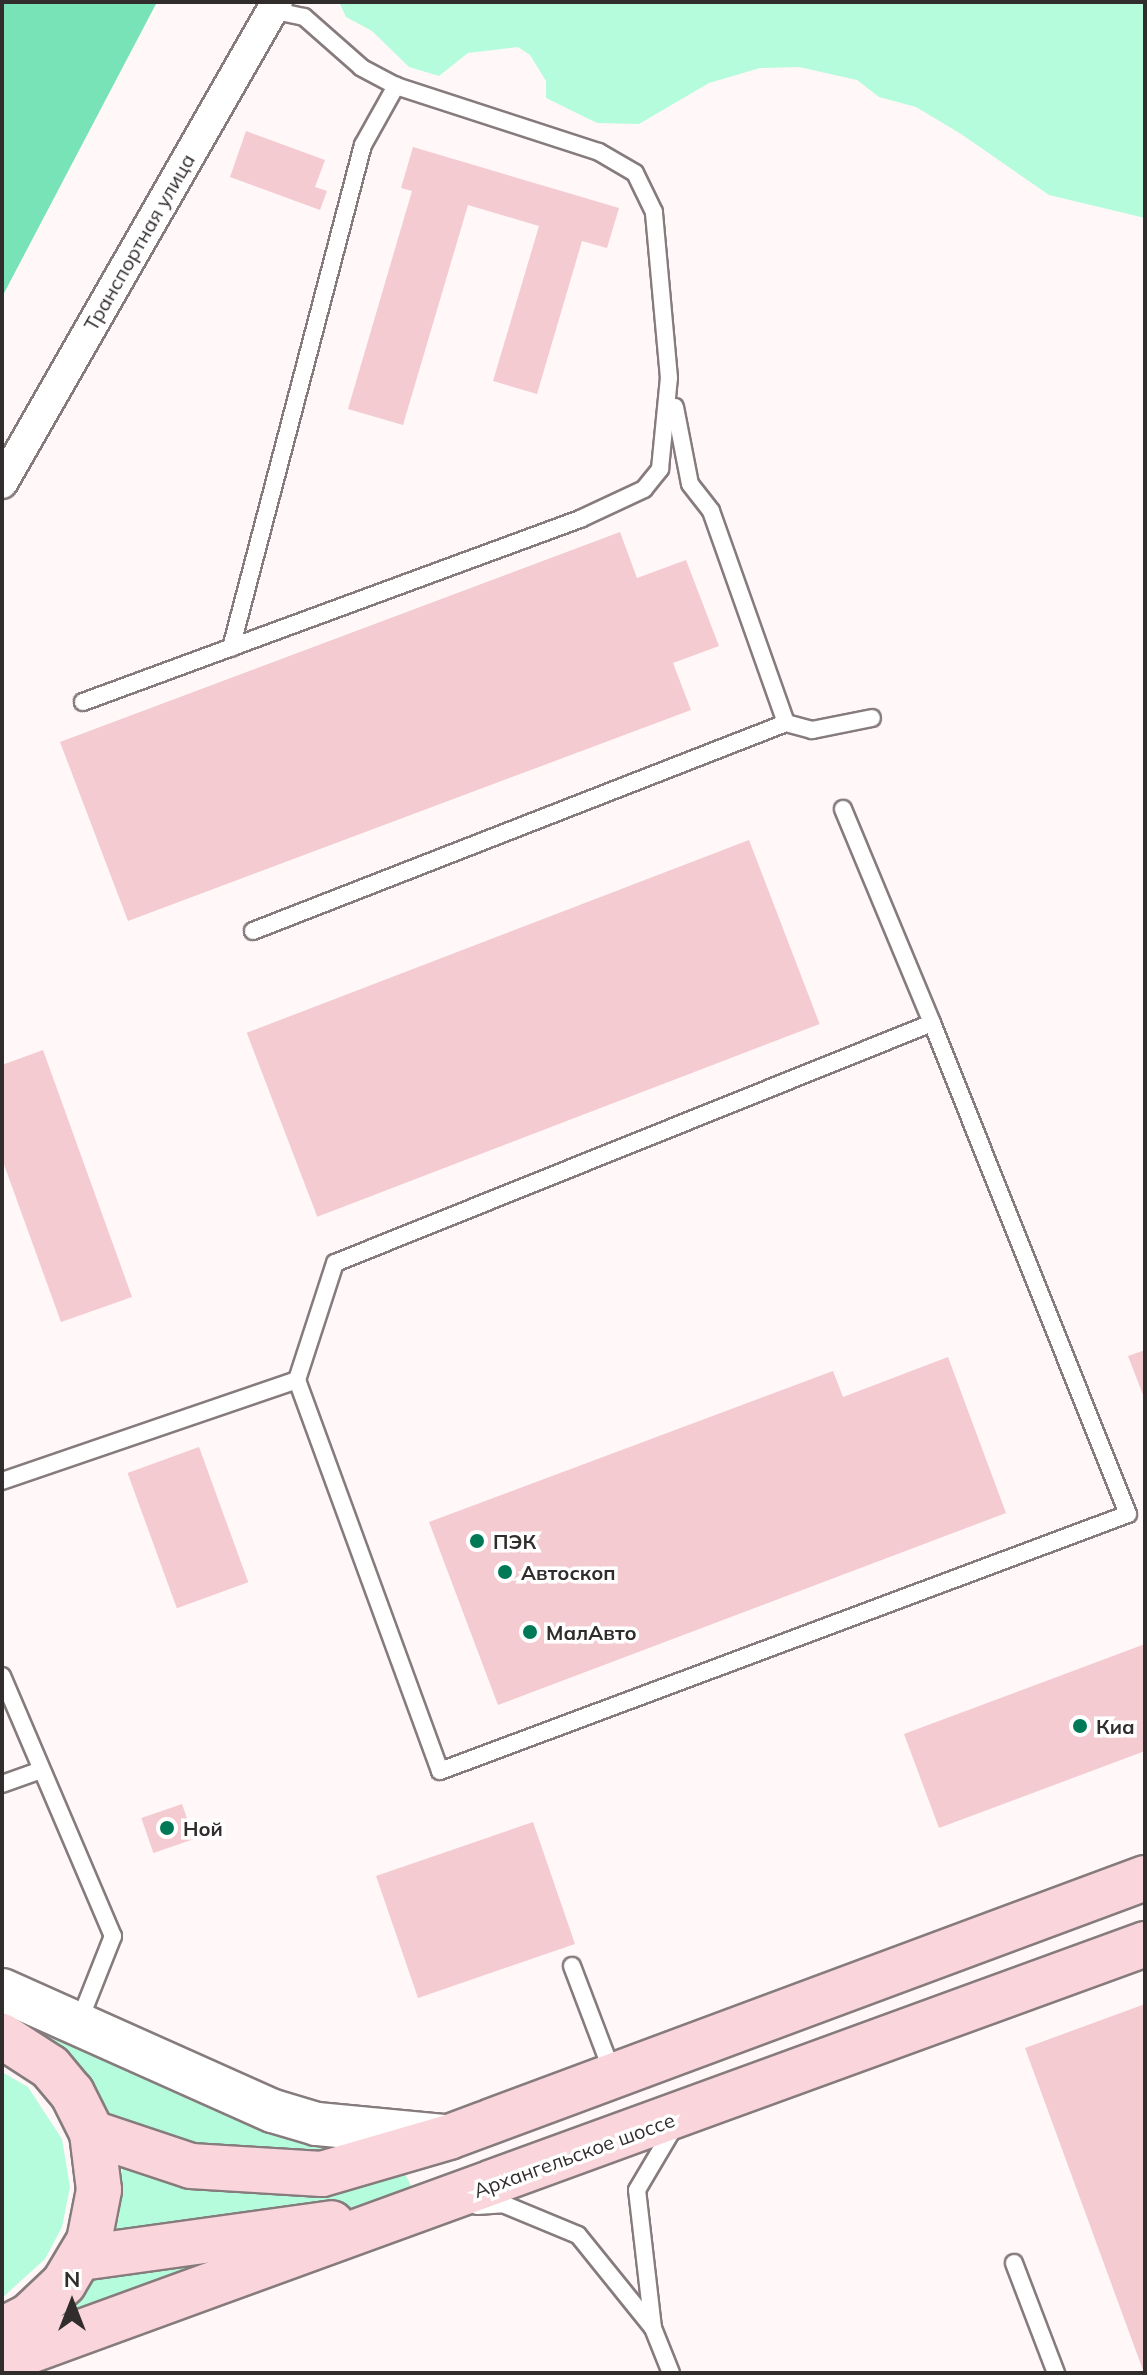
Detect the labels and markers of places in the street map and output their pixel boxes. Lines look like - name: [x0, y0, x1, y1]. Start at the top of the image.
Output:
- place label: ПЭК: [493, 1529, 536, 1553]
- marker: ПЭК: [468, 1532, 486, 1550]
- place label: Автоскоп: [521, 1560, 616, 1584]
- marker: Автоскоп: [496, 1563, 514, 1581]
- place label: МалАвто: [546, 1620, 637, 1644]
- marker: МалАвто: [521, 1623, 539, 1641]
- place label: Киа: [1096, 1714, 1135, 1738]
- marker: Киа: [1071, 1717, 1089, 1735]
- place label: Ной: [183, 1816, 223, 1840]
- marker: Ной: [158, 1819, 176, 1837]

